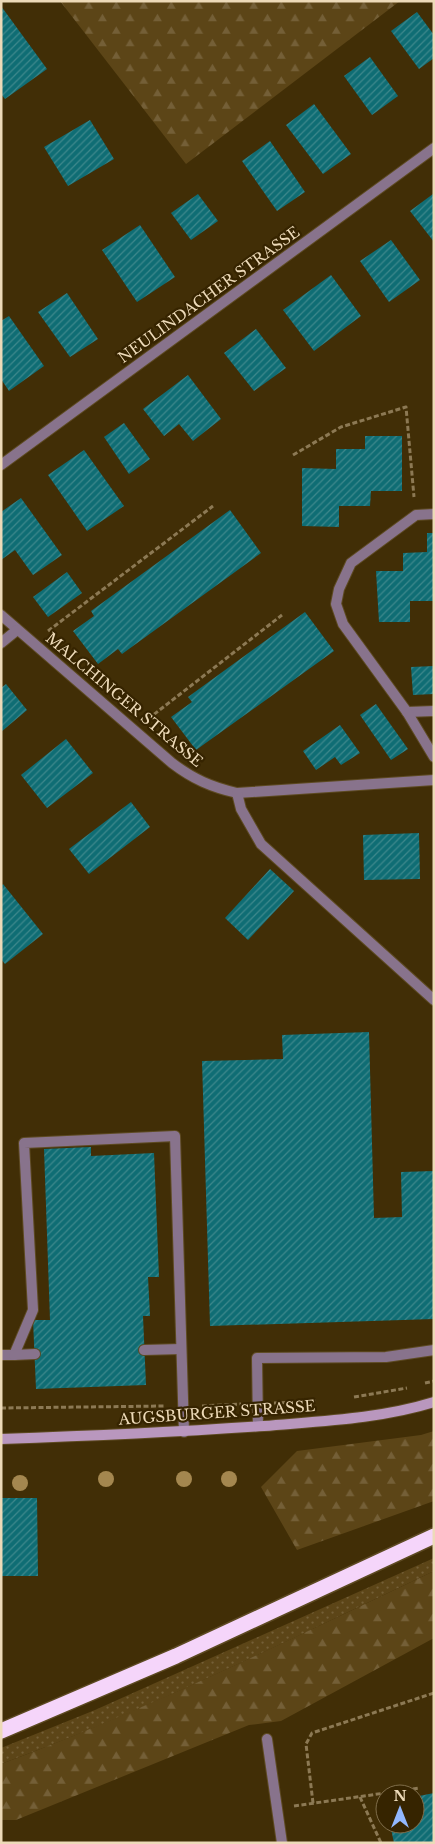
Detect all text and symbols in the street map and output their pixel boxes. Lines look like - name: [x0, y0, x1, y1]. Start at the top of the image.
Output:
- street label: NEULINDACHER STRASSE: [114, 222, 303, 367]
- street label: MALCHINGER STRASSE: [42, 628, 207, 771]
- street label: AUGSBURGER STRASSE: [117, 1396, 316, 1429]
- north arrow: [375, 1784, 425, 1834]
- text: N: [393, 1787, 407, 1805]

